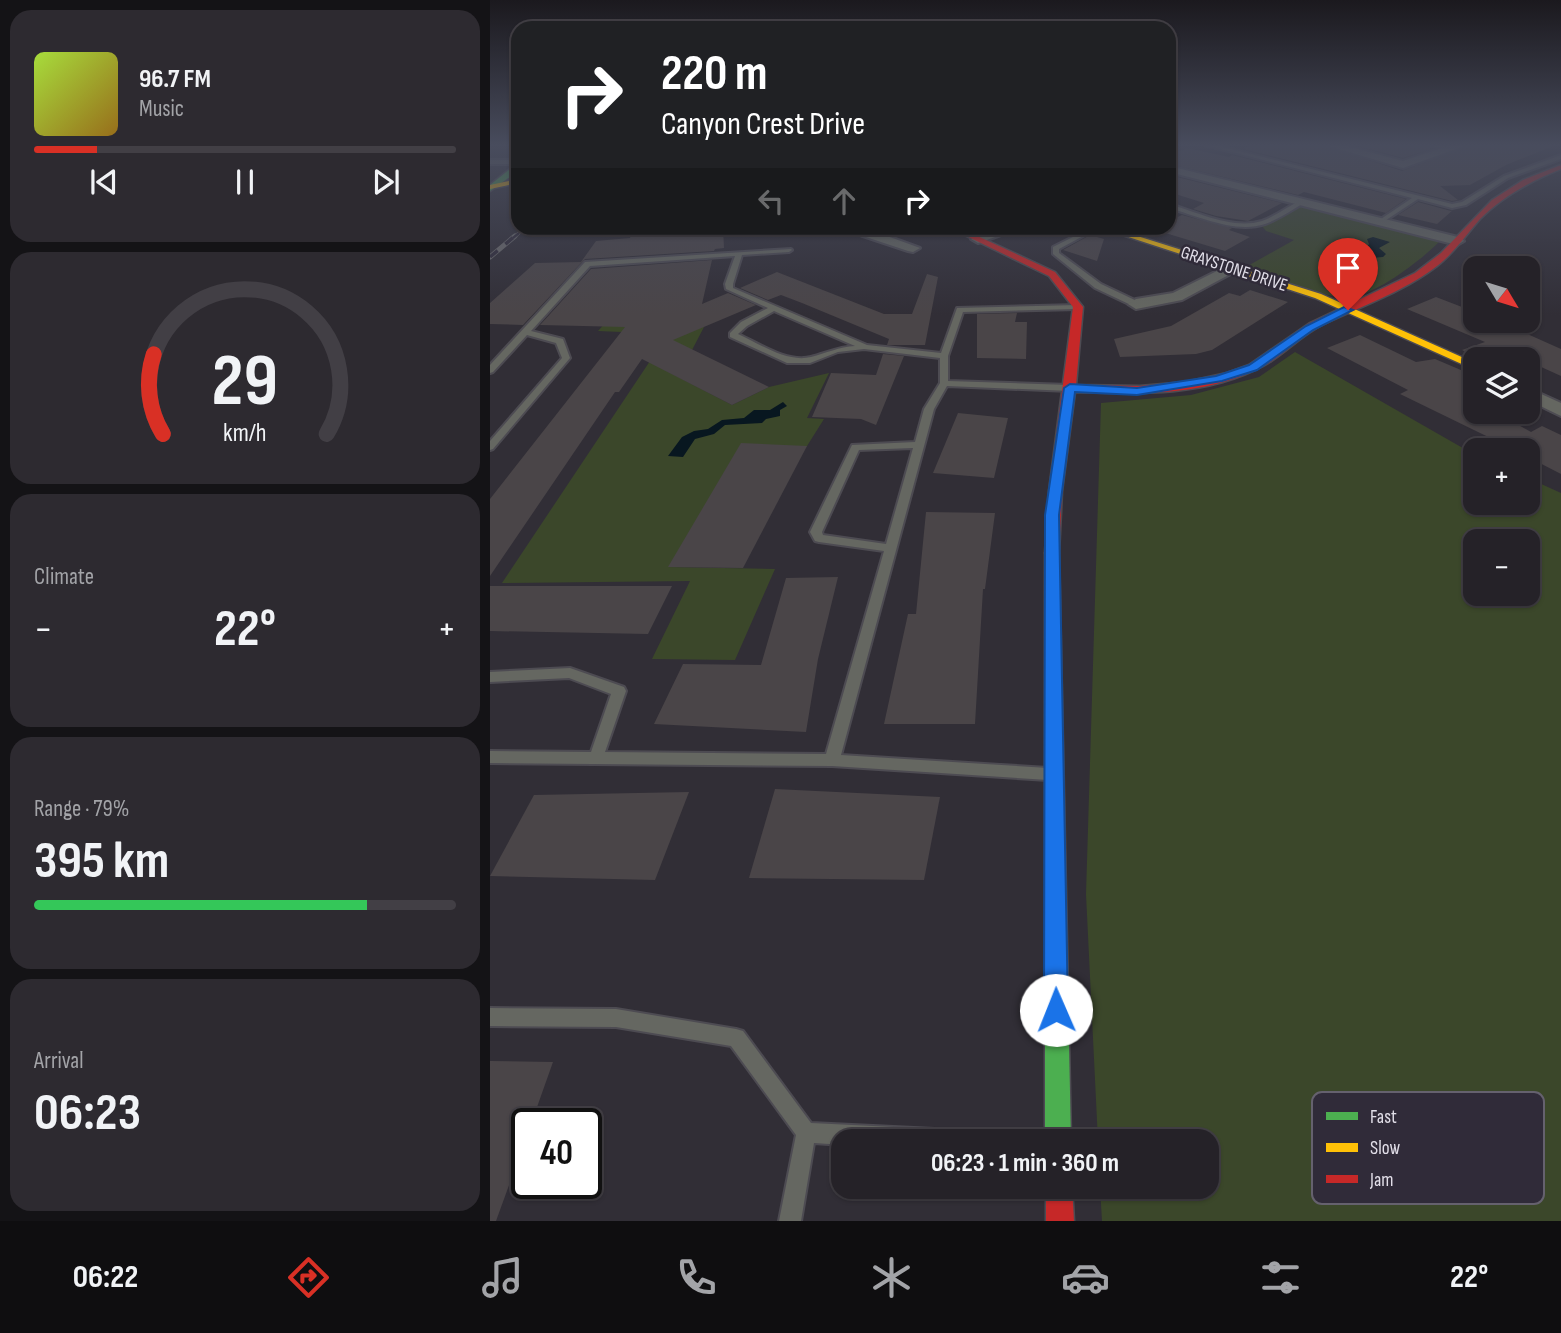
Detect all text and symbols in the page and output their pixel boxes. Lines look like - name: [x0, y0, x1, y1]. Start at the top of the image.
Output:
- text: 220 m: [661, 45, 767, 104]
- icon: right: [546, 49, 637, 140]
- text: 96.7 FM: [139, 64, 211, 95]
- text: Music: [139, 95, 184, 123]
- text: Canyon Crest Drive: [661, 105, 865, 144]
- icon: previous: [85, 163, 123, 201]
- icon: pause: [226, 163, 264, 201]
- icon: next: [367, 163, 405, 201]
- icon: left: [752, 182, 790, 220]
- icon: ahead: [825, 182, 863, 220]
- icon: right: [898, 182, 936, 220]
- pin: [1318, 238, 1378, 310]
- street label: GRAYSTONE DRIVE: [1178, 242, 1290, 296]
- icon: arrive: [1329, 249, 1367, 287]
- north arrow: [1463, 256, 1540, 332]
- map controls: [1463, 256, 1540, 606]
- text: 29: [212, 339, 278, 427]
- button: layers: [1463, 347, 1540, 424]
- text: km/h: [223, 418, 267, 449]
- button: +: [1463, 438, 1540, 515]
- button: −: [1463, 529, 1540, 606]
- text: Climate: [34, 563, 94, 591]
- text: 22°: [214, 598, 276, 661]
- text: −: [34, 607, 53, 652]
- text: +: [437, 607, 456, 652]
- text: Range · 79%: [34, 795, 129, 823]
- text: 395 km: [34, 830, 169, 893]
- position arrow: [1019, 973, 1093, 1047]
- text: Arrival: [34, 1047, 83, 1075]
- text: 06:23: [34, 1082, 141, 1145]
- legend: [1312, 1092, 1544, 1204]
- text: Fast: [1370, 1106, 1397, 1129]
- speed limit sign: 40: [511, 1108, 602, 1199]
- text: Slow: [1370, 1137, 1400, 1160]
- text: 06:23 · 1 min · 360 m: [931, 1148, 1119, 1179]
- text: Jam: [1369, 1169, 1393, 1192]
- icon: directions: [284, 1253, 333, 1302]
- icon: music: [478, 1253, 527, 1302]
- icon: phone: [672, 1253, 721, 1302]
- icon: climate: [867, 1253, 916, 1302]
- icon: car: [1061, 1253, 1110, 1302]
- icon: filters: [1256, 1253, 1305, 1302]
- text: 06:22: [73, 1258, 138, 1297]
- text: 22°: [1450, 1258, 1488, 1297]

